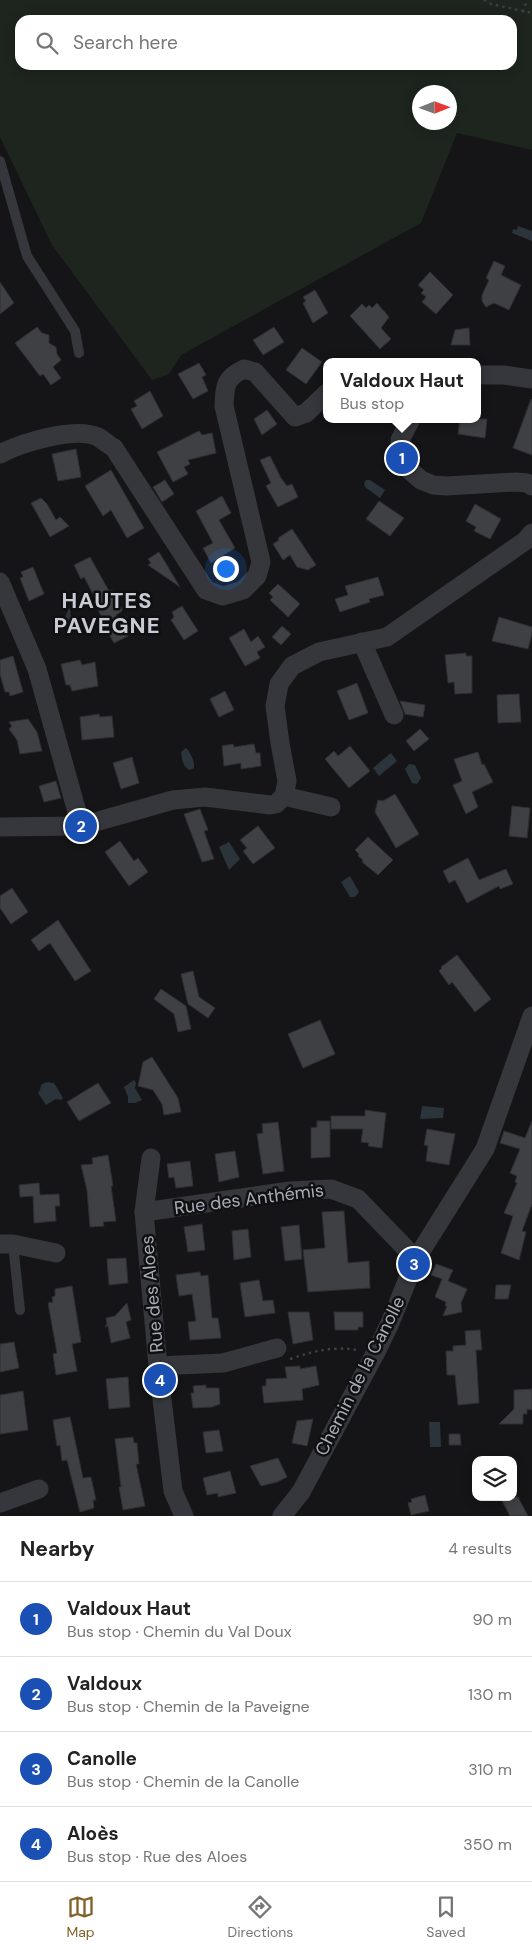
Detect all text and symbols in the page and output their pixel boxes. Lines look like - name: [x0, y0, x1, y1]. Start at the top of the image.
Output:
- search box: [15, 15, 517, 70]
- icon: search: [33, 29, 61, 57]
- text: Search here: [73, 30, 178, 55]
- north arrow: [412, 85, 457, 130]
- popup: [323, 358, 481, 423]
- text: Valdoux Haut: [340, 368, 464, 393]
- text: Bus stop: [340, 393, 404, 414]
- pin: 1: [386, 439, 418, 477]
- your location: [213, 556, 239, 582]
- district label: HAUTES PAVEGNE: [54, 586, 160, 640]
- pin: 2: [65, 807, 97, 845]
- street label: Rue des Anthémis: [173, 1178, 325, 1220]
- street label: Rue des Aloes: [135, 1235, 169, 1353]
- pin: 3: [398, 1245, 430, 1283]
- street label: Chemin de la Canolle: [309, 1292, 411, 1460]
- pin: 4: [144, 1361, 176, 1399]
- map controls: [472, 1456, 517, 1501]
- button: layers: [472, 1456, 517, 1501]
- text: Nearby: [20, 1535, 94, 1563]
- text: 4 results: [448, 1538, 512, 1559]
- text: Valdoux Haut: [67, 1596, 191, 1621]
- text: 1: [33, 1609, 39, 1630]
- text: 90 m: [472, 1609, 512, 1630]
- text: Bus stop · Chemin du Val Doux: [67, 1621, 292, 1642]
- text: Valdoux: [67, 1671, 142, 1696]
- text: 2: [31, 1684, 41, 1705]
- text: 130 m: [468, 1684, 512, 1705]
- text: Bus stop · Chemin de la Paveigne: [67, 1696, 310, 1717]
- text: Canolle: [67, 1746, 137, 1771]
- text: 3: [31, 1759, 41, 1780]
- text: 310 m: [468, 1759, 512, 1780]
- text: Bus stop · Chemin de la Canolle: [67, 1771, 299, 1792]
- text: Aloès: [67, 1821, 119, 1846]
- text: 4: [31, 1834, 41, 1855]
- text: 350 m: [463, 1834, 512, 1855]
- text: Bus stop · Rue des Aloes: [67, 1846, 247, 1867]
- tab: Map: [66, 1893, 95, 1941]
- tab: Directions: [228, 1893, 293, 1941]
- tab: Saved: [426, 1893, 466, 1941]

